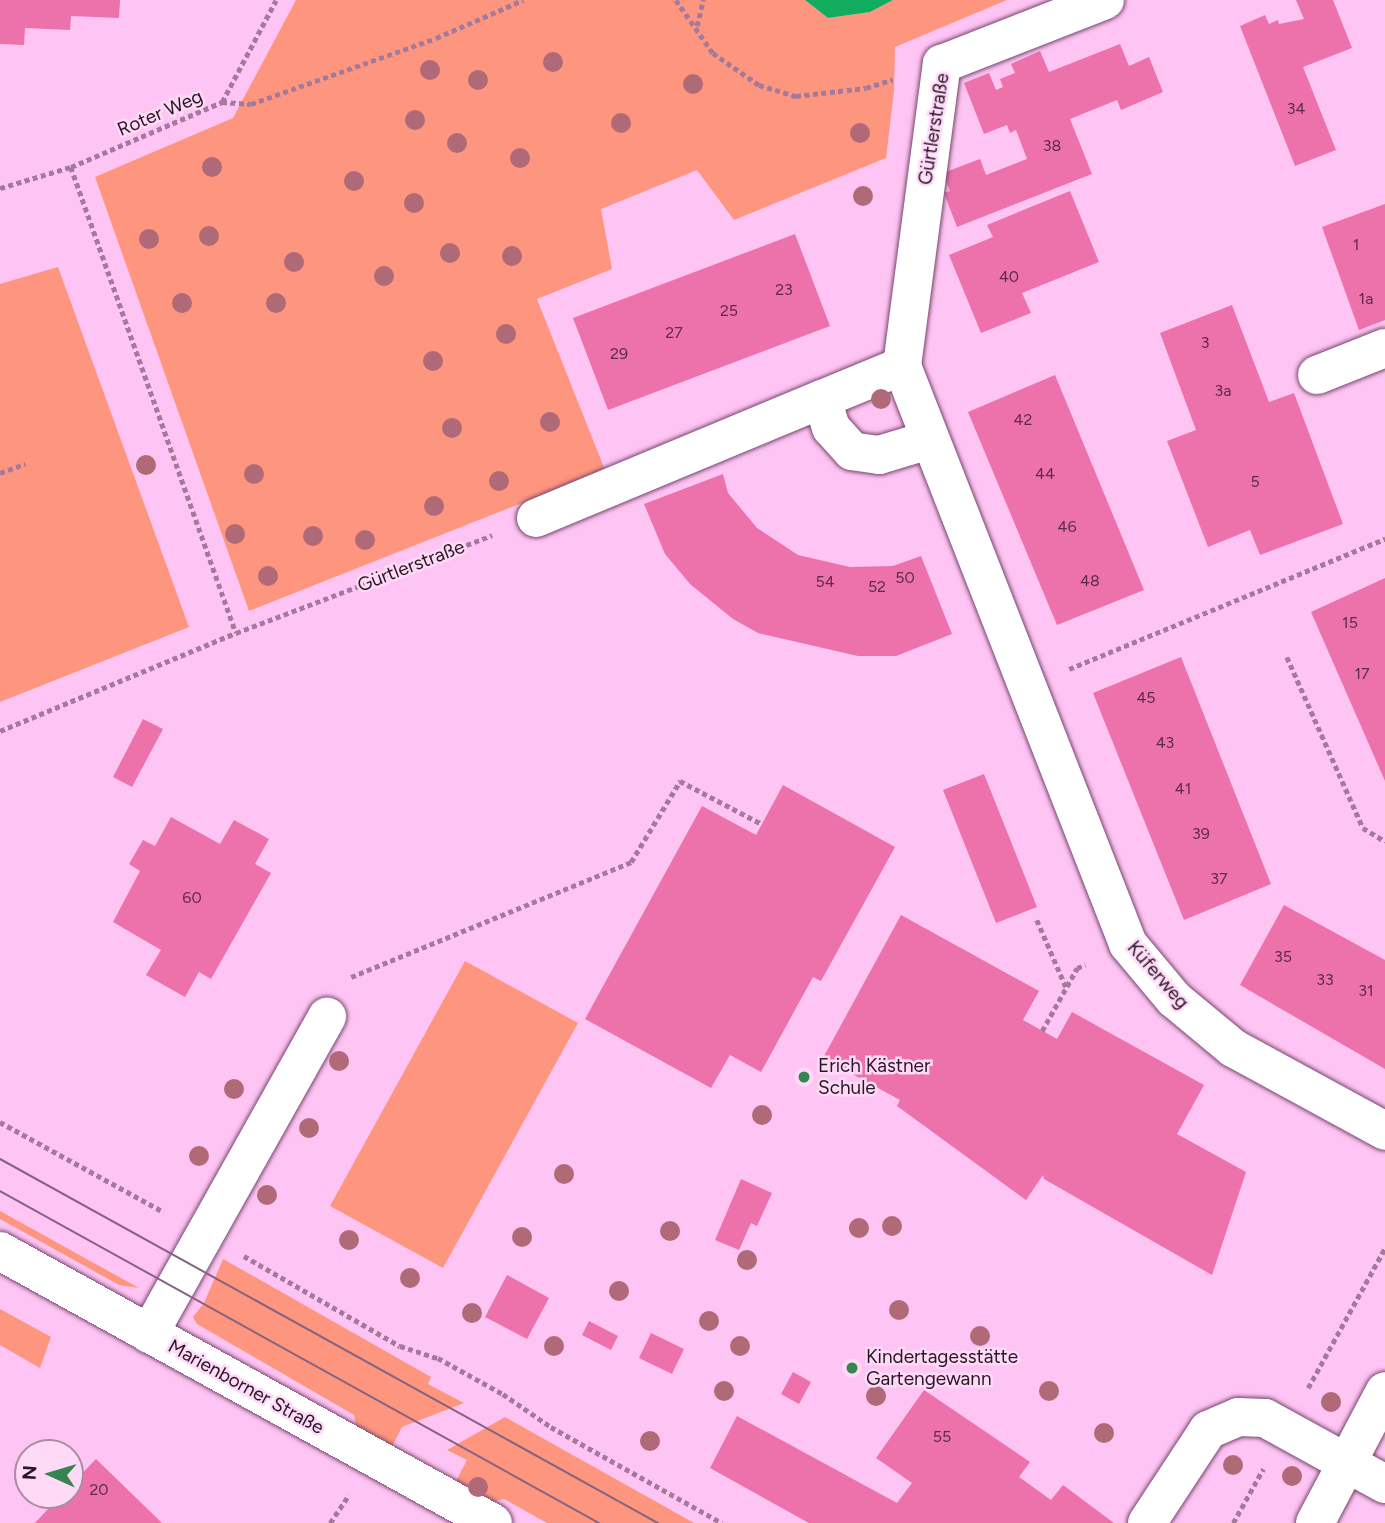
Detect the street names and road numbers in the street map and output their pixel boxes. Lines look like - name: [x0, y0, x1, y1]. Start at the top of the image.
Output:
- street label: Gürtlerstraße: [914, 71, 954, 187]
- street label: Roter Weg: [114, 85, 206, 141]
- street label: Gürtlerstraße: [354, 535, 468, 597]
- street label: Küferweg: [1122, 937, 1194, 1013]
- street label: Marienborner Straße: [164, 1335, 328, 1439]

